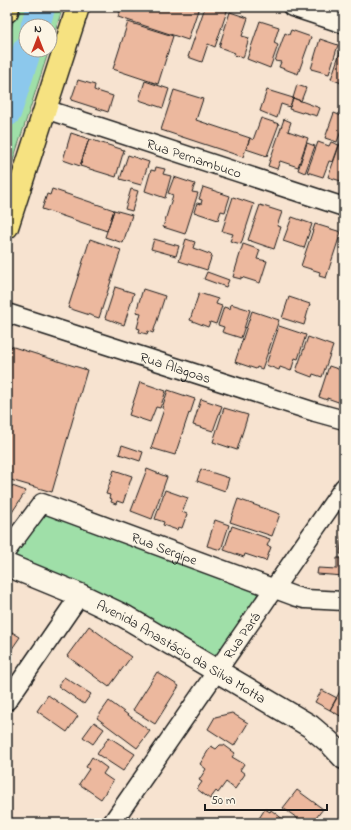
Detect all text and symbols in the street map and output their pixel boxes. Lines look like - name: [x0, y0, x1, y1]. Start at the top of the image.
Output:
- north arrow: [18, 18, 58, 58]
- text: N: [34, 21, 42, 37]
- street label: Rua Pernambuco: [143, 134, 244, 185]
- street label: Rua Alagoas: [137, 347, 213, 390]
- street label: Rua Sergipe: [128, 528, 201, 572]
- street label: Avenida Anastácio da Silva Motta: [93, 595, 269, 710]
- street label: Rua Pará: [219, 608, 266, 664]
- scale bar: [205, 786, 327, 812]
- text: 50 m: [211, 792, 235, 810]

